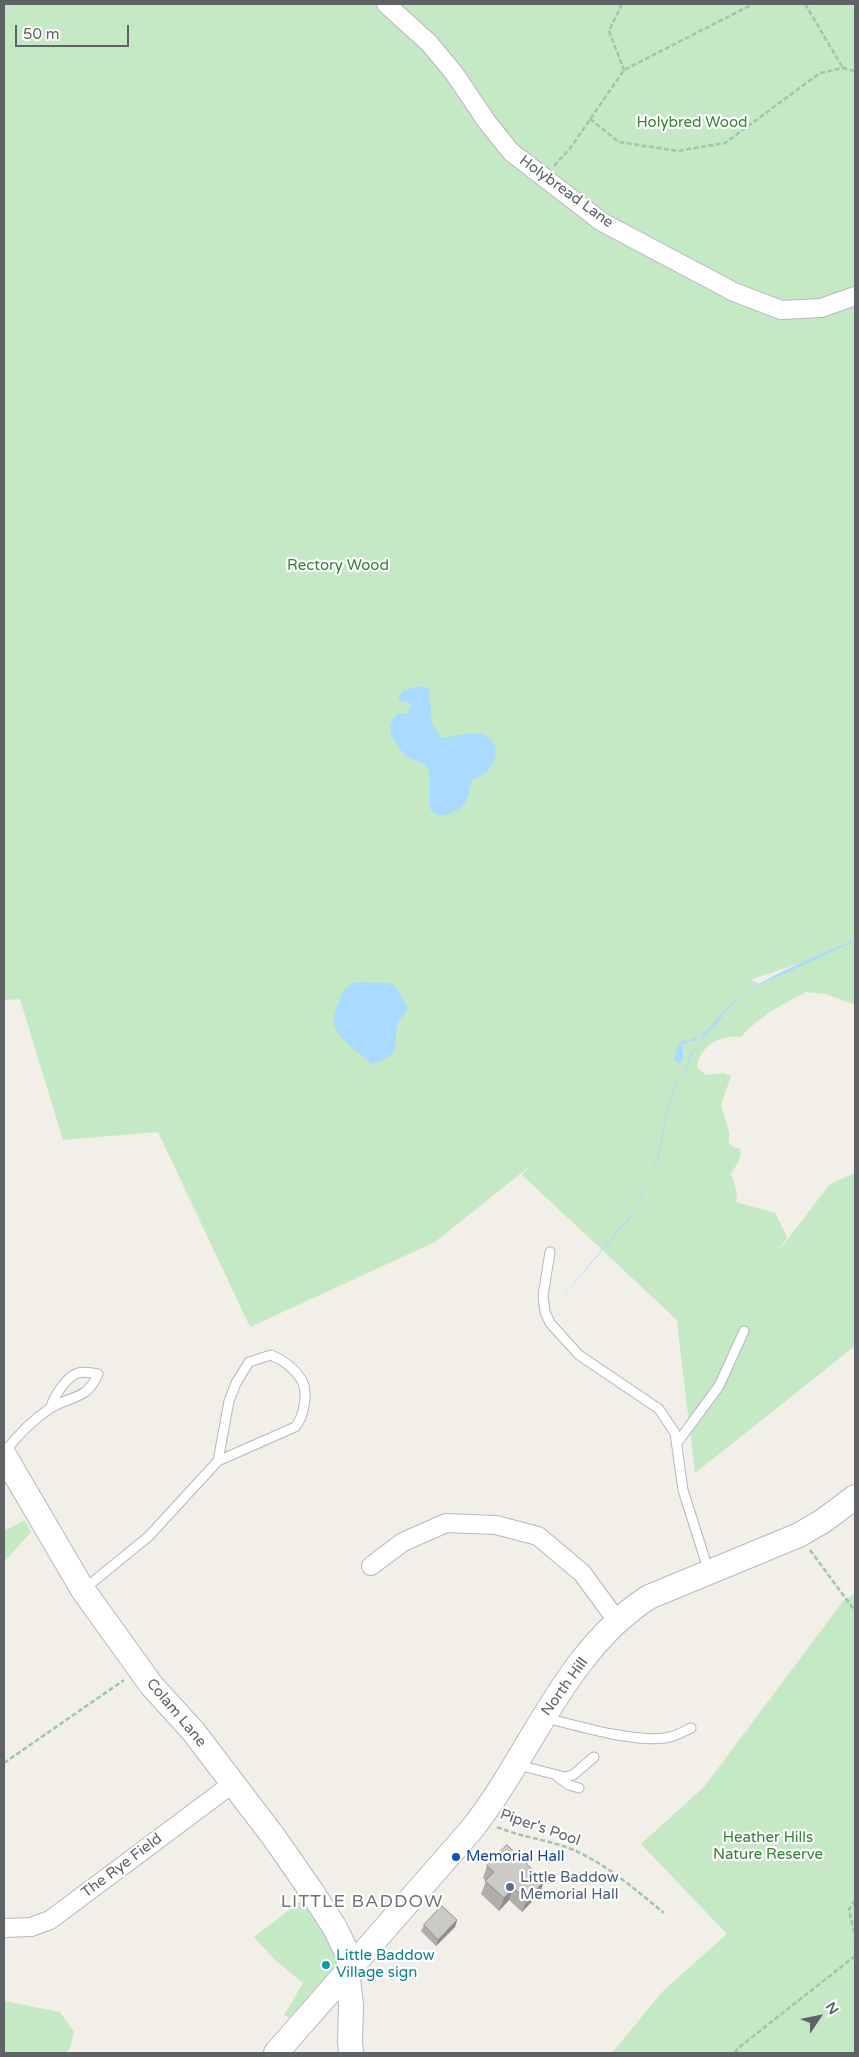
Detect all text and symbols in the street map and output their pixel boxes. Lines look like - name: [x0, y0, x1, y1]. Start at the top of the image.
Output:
- scale bar: [18, 15, 131, 47]
- text: 50 m: [23, 25, 60, 43]
- park label: Holybred Wood: [636, 114, 748, 132]
- street label: Holybread Lane: [515, 152, 617, 232]
- park label: Rectory Wood: [287, 557, 389, 575]
- street label: North Hill: [538, 1654, 592, 1720]
- street label: Colam Lane: [142, 1675, 210, 1751]
- street label: Piper's Pool: [498, 1806, 582, 1850]
- park label: Heather Hills Nature Reserve: [713, 1829, 823, 1864]
- street label: The Rye Field: [78, 1830, 166, 1902]
- place label: Memorial Hall: [466, 1848, 564, 1866]
- marker: Memorial Hall: [450, 1851, 462, 1863]
- place label: Little Baddow Memorial Hall: [520, 1869, 619, 1904]
- marker: Little Baddow Memorial Hall: [504, 1881, 516, 1893]
- district label: LITTLE BADDOW: [279, 1891, 445, 1913]
- place label: Little Baddow Village sign: [336, 1947, 435, 1982]
- marker: Little Baddow Village sign: [320, 1959, 332, 1971]
- north arrow: [794, 1992, 844, 2042]
- text: N: [822, 1999, 842, 2018]

